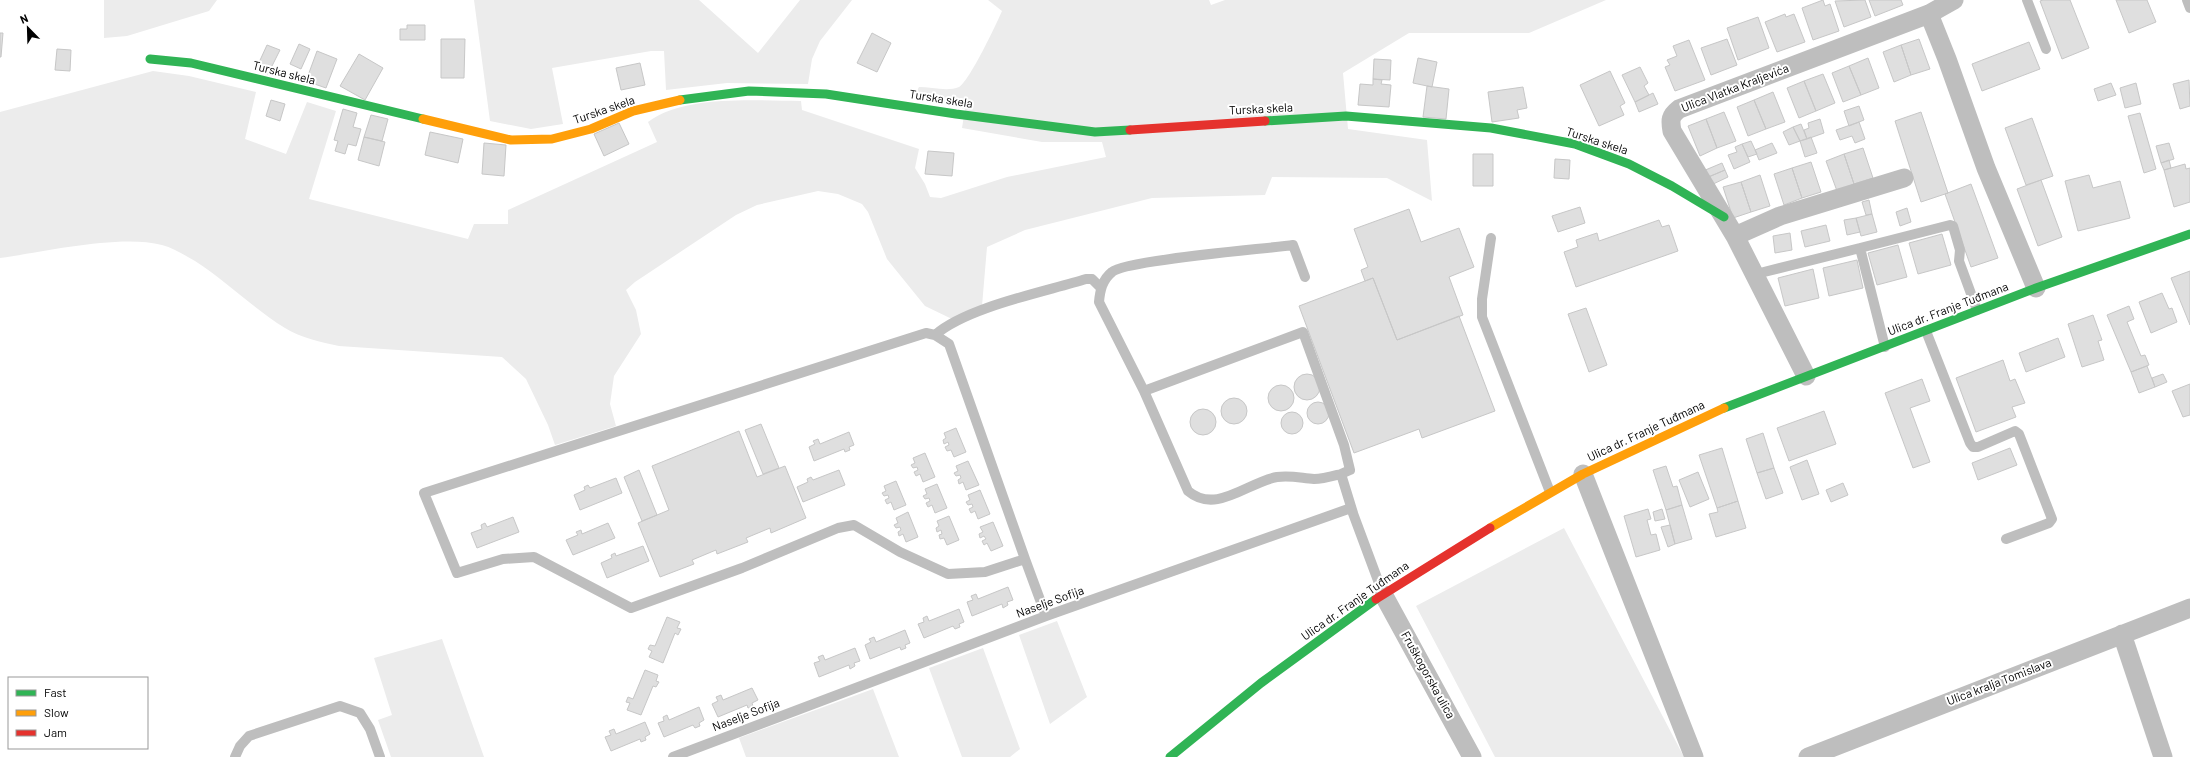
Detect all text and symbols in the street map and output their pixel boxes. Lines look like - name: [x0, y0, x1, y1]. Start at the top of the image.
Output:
- north arrow: [8, 8, 48, 48]
- text: N: [18, 11, 30, 26]
- street label: Turska skela: [251, 57, 317, 87]
- street label: Ulica Vlatka Kraljevića: [1679, 60, 1790, 114]
- street label: Turska skela: [908, 86, 974, 110]
- street label: Turska skela: [571, 92, 636, 126]
- street label: Turska skela: [1229, 99, 1293, 117]
- street label: Turska skela: [1565, 123, 1630, 157]
- street label: Ulica dr. Franje Tuđmana: [1885, 279, 2010, 338]
- street label: Ulica dr. Franje Tuđmana: [1585, 397, 1707, 463]
- street label: Ulica dr. Franje Tuđmana: [1298, 558, 1411, 643]
- street label: Naselje Sofija: [1014, 582, 1085, 620]
- street label: Fruškogorska ulica: [1399, 628, 1459, 721]
- street label: Ulica kralja Tomislava: [1944, 655, 2053, 707]
- legend: [8, 677, 148, 749]
- text: Fast: [44, 685, 67, 699]
- street label: Naselje Sofija: [710, 695, 781, 733]
- text: Slow: [44, 705, 69, 719]
- text: Jam: [44, 725, 67, 739]

